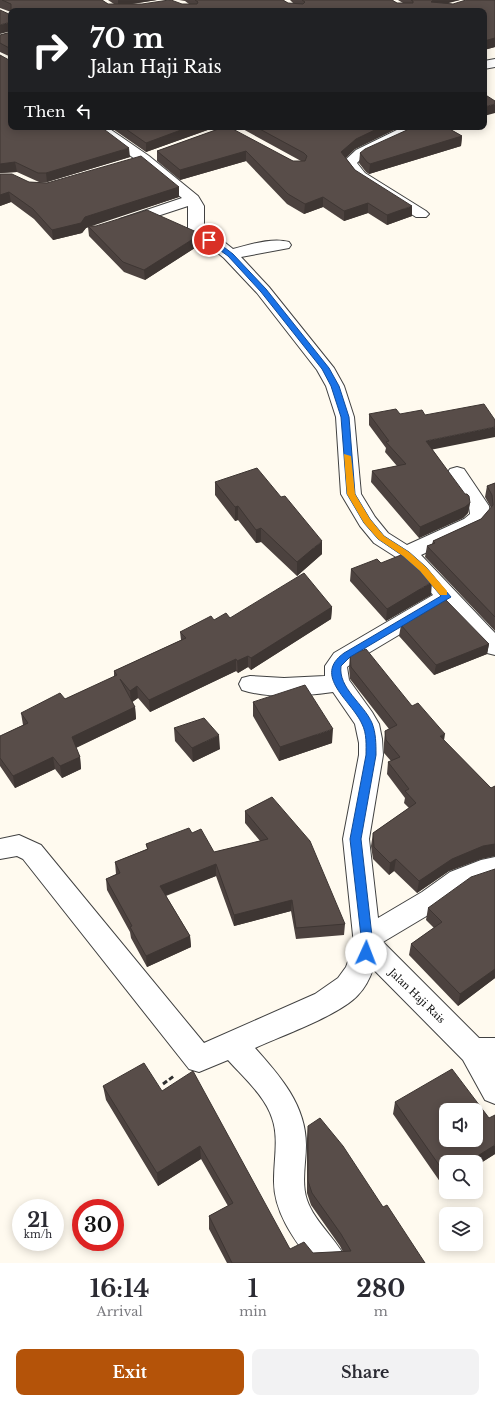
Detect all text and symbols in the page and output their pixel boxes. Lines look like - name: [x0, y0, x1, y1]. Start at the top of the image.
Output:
- text: 70 m: [90, 21, 164, 56]
- icon: right: [24, 24, 76, 76]
- text: Jalan Haji Rais: [90, 56, 222, 78]
- icon: left: [73, 100, 95, 122]
- text: Then: [24, 102, 65, 121]
- pin: [192, 223, 226, 257]
- icon: arrive: [198, 229, 220, 251]
- position arrow: [345, 932, 387, 974]
- street label: Jalan Haji Rais: [385, 965, 448, 1026]
- map controls: [439, 1103, 483, 1251]
- button: sound: [439, 1103, 483, 1147]
- button: search: [439, 1155, 483, 1199]
- speed limit sign: 30: [72, 1199, 124, 1251]
- button: layers: [439, 1207, 483, 1251]
- text: 21: [27, 1208, 49, 1232]
- text: km/h: [24, 1228, 52, 1241]
- text: 16:14: [90, 1274, 150, 1303]
- text: 1: [248, 1274, 258, 1303]
- text: 280: [356, 1274, 405, 1303]
- text: Arrival: [97, 1303, 143, 1320]
- text: min: [239, 1303, 267, 1320]
- text: m: [374, 1303, 388, 1320]
- button: Exit: [16, 1349, 244, 1395]
- button: Share: [252, 1349, 479, 1395]

